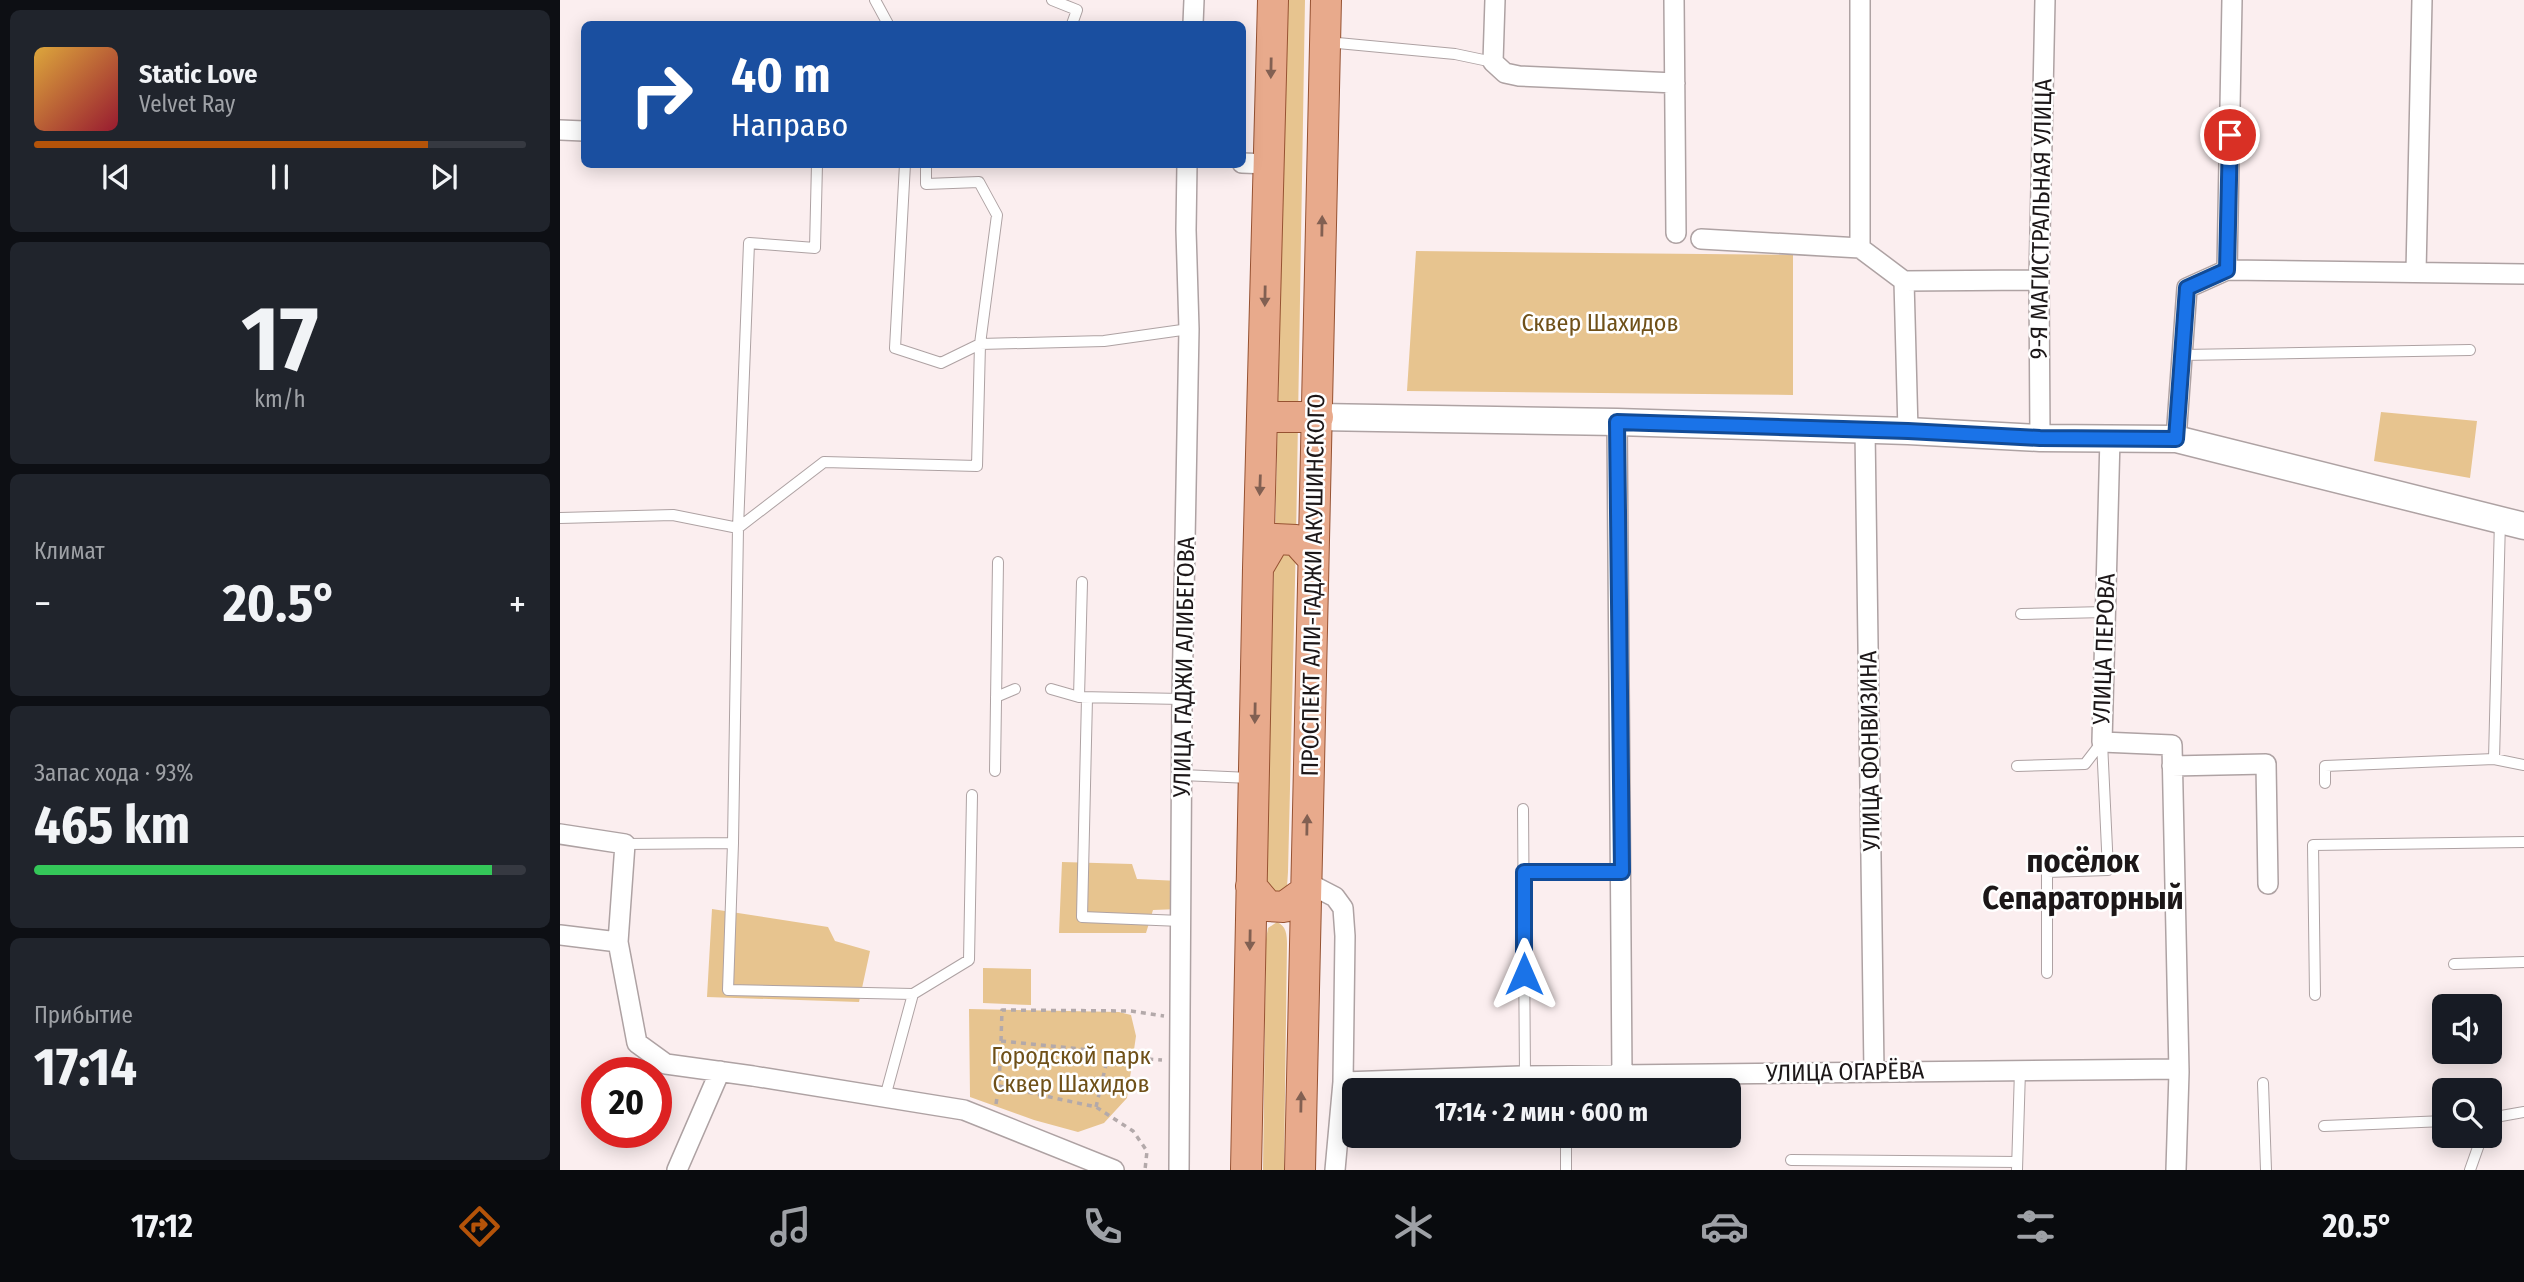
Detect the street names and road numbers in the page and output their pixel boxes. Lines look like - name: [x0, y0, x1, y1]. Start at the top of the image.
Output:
- street label: 9-Я МАГИСТРАЛЬНАЯ УЛИЦА: [2025, 78, 2057, 360]
- street label: ПРОСПЕКТ АЛИ-ГАДЖИ АКУШИНСКОГО: [1296, 393, 1330, 777]
- street label: УЛИЦА ГАДЖИ АЛИБЕГОВА: [1168, 536, 1200, 799]
- street label: УЛИЦА ПЕРОВА: [2087, 572, 2121, 726]
- street label: УЛИЦА ФОНВИЗИНА: [1854, 650, 1886, 853]
- street label: УЛИЦА ОГАРЁВА: [1765, 1057, 1925, 1087]

